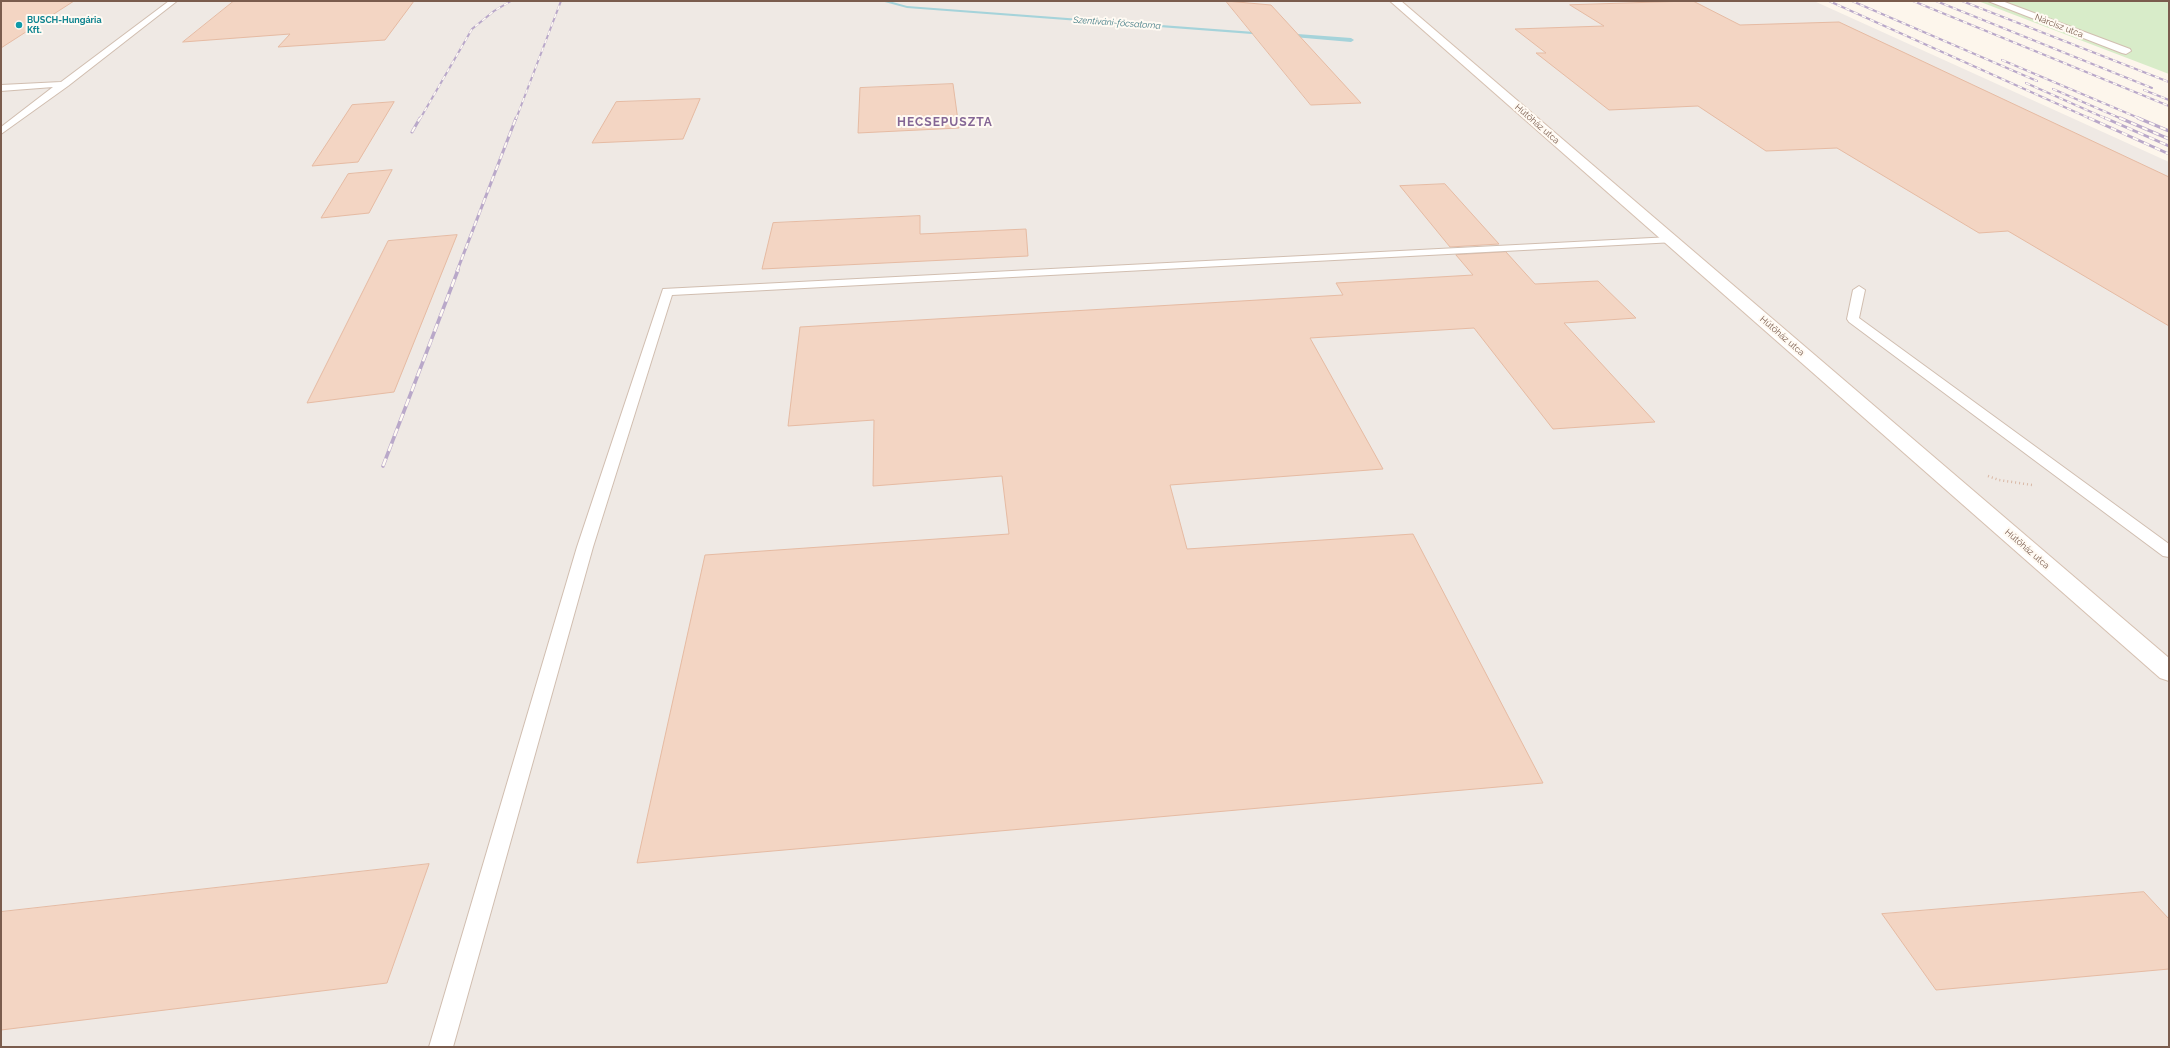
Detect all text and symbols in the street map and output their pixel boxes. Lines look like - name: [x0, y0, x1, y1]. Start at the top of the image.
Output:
- street label: Nárcisz utca: [2033, 12, 2085, 40]
- place label: BUSCH-Hungária Kft.: [27, 15, 102, 36]
- water label: Szentiváni-főcsatorna: [1073, 15, 1161, 31]
- marker: BUSCH-Hungária Kft.: [14, 20, 24, 30]
- street label: Hűtőház utca: [1513, 102, 1561, 146]
- district label: HECSEPUSZTA: [897, 115, 993, 129]
- street label: Hűtőház utca: [1758, 314, 1806, 358]
- street label: Hűtőház utca: [2003, 527, 2051, 571]

